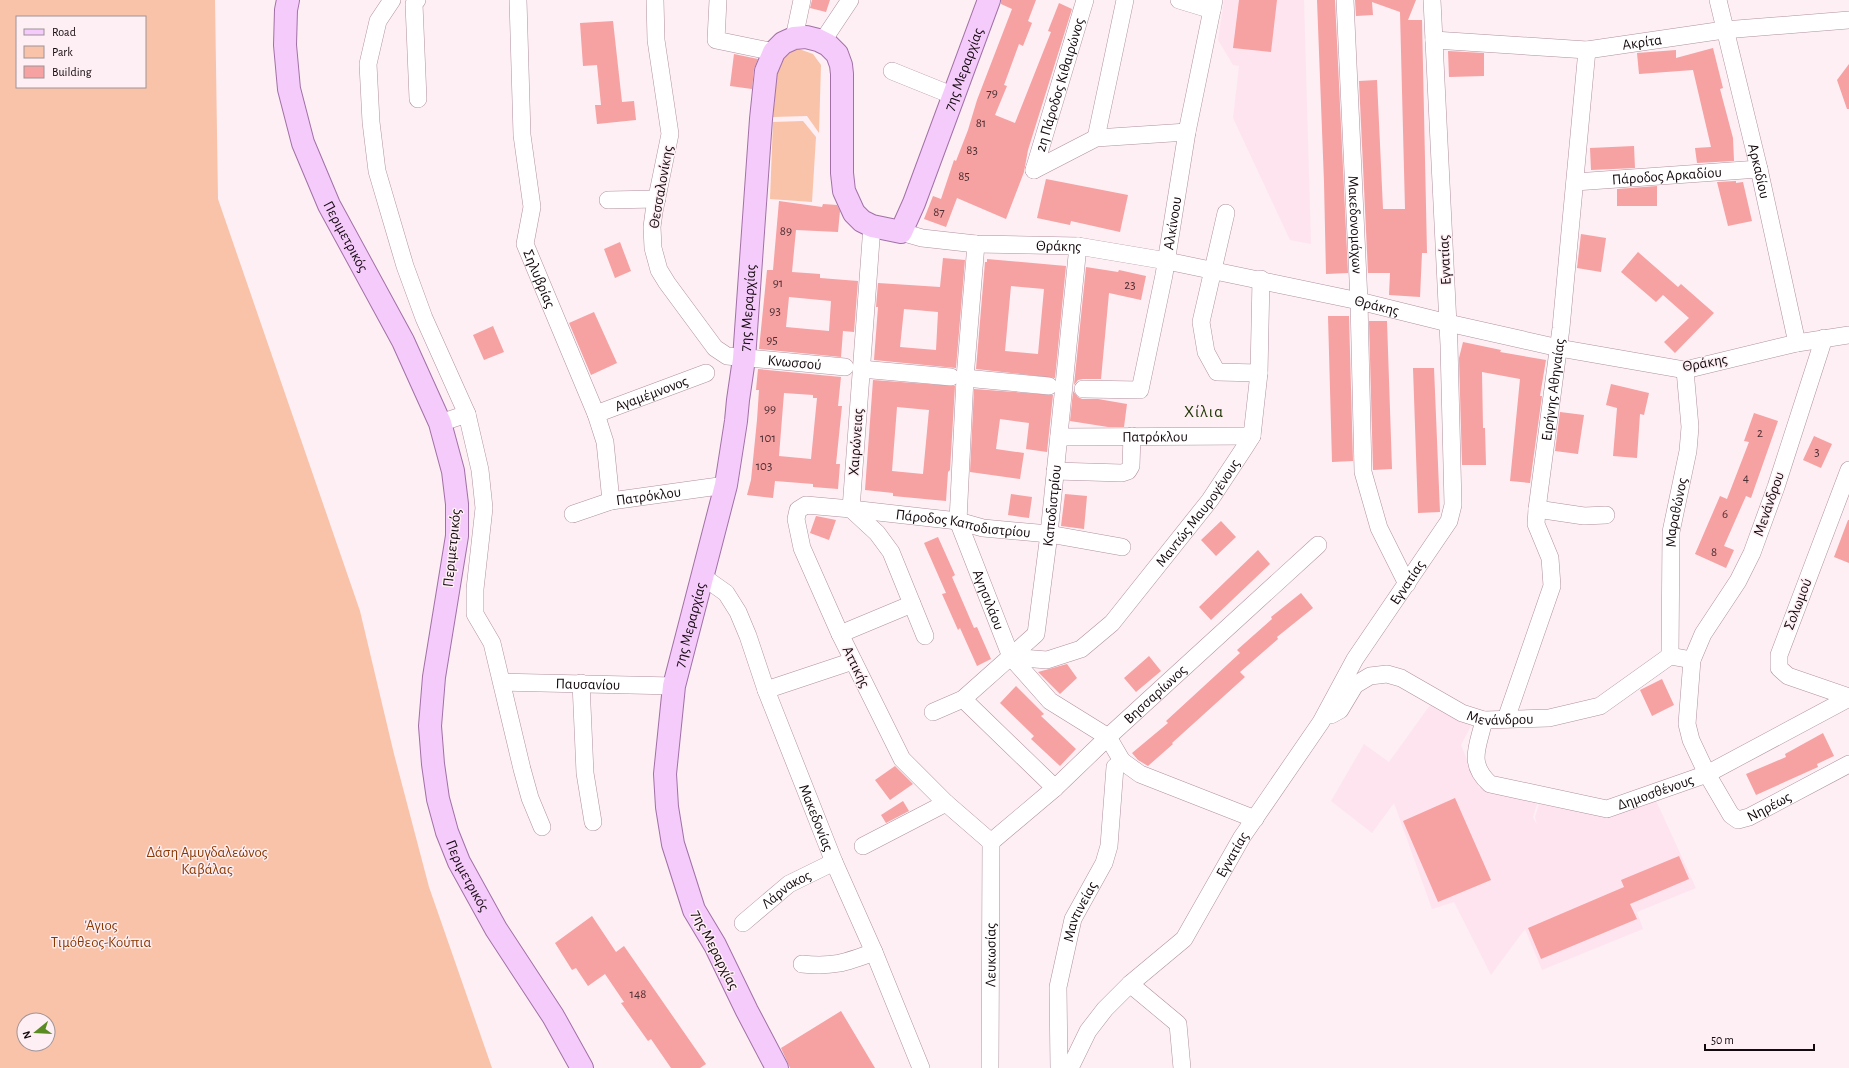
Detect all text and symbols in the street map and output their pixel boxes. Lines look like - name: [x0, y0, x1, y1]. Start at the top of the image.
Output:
- legend: [16, 16, 146, 88]
- street label: 2η Πάροδος Κιθαιρώνος: [1032, 16, 1087, 153]
- street label: 7ης Μεραρχίας: [941, 25, 986, 113]
- text: Road: [52, 26, 76, 38]
- street label: Ακρίτα: [1621, 32, 1663, 52]
- text: Park: [52, 46, 73, 58]
- text: Building: [52, 66, 92, 78]
- house number: 79: [986, 87, 998, 100]
- house number: 81: [976, 117, 986, 130]
- street label: Αρκαδίου: [1746, 142, 1773, 200]
- street label: Θεσσαλονίκης: [646, 144, 676, 229]
- house number: 83: [966, 144, 978, 157]
- street label: Πάροδος Αρκαδίου: [1611, 164, 1722, 187]
- house number: 85: [958, 170, 970, 183]
- street label: Μακεδονομάχων: [1346, 175, 1365, 274]
- street label: Αλκίνοου: [1161, 195, 1184, 251]
- street label: Περιμετρικός: [321, 198, 371, 274]
- house number: 87: [933, 206, 945, 219]
- house number: 89: [780, 225, 792, 238]
- street label: Εγνατίας: [1436, 234, 1454, 285]
- street label: Θράκης: [1036, 238, 1083, 254]
- street label: Σηλυβρίας: [521, 247, 558, 310]
- street label: 7ης Μεραρχίας: [737, 264, 758, 352]
- house number: 91: [773, 277, 783, 290]
- house number: 23: [1124, 279, 1136, 292]
- street label: Θράκης: [1353, 293, 1401, 318]
- house number: 93: [769, 305, 781, 318]
- house number: 95: [766, 334, 778, 347]
- street label: Ειρήνης Αθηναίας: [1539, 337, 1567, 442]
- street label: Κνωσσού: [767, 352, 822, 372]
- street label: Θράκης: [1681, 352, 1729, 374]
- street label: Αγαμέμνονος: [613, 373, 690, 414]
- house number: 99: [764, 403, 776, 416]
- district label: Χίλια: [1184, 403, 1224, 420]
- street label: Χαιρώνειας: [846, 408, 866, 476]
- house number: 2: [1757, 427, 1763, 440]
- street label: Πατρόκλου: [1122, 429, 1188, 444]
- house number: 101: [760, 432, 776, 445]
- house number: 3: [1814, 446, 1820, 459]
- street label: Μαντώς Μαυρογένους: [1153, 456, 1242, 569]
- house number: 103: [756, 460, 772, 473]
- street label: Καποδιστρίου: [1040, 464, 1063, 547]
- street label: Μενάνδρου: [1751, 470, 1787, 538]
- house number: 4: [1743, 472, 1749, 485]
- street label: Μαραθώνος: [1663, 476, 1690, 548]
- street label: Πατρόκλου: [615, 484, 682, 508]
- street label: Πάροδος Καποδιστρίου: [895, 507, 1031, 540]
- street label: Περιμετρικός: [440, 508, 464, 588]
- house number: 6: [1722, 508, 1728, 521]
- house number: 8: [1711, 546, 1717, 559]
- street label: Εγνατίας: [1387, 557, 1428, 607]
- street label: Αγησιλάου: [970, 567, 1007, 632]
- street label: Σολωμού: [1781, 576, 1815, 632]
- street label: 7ης Μεραρχίας: [672, 581, 708, 669]
- street label: Αττικής: [840, 644, 873, 690]
- street label: Βησσαρίωνος: [1121, 662, 1189, 726]
- street label: Παυσανίου: [556, 676, 620, 692]
- street label: Μενάνδρου: [1465, 707, 1534, 727]
- street label: Δημοσθένους: [1615, 772, 1696, 812]
- street label: Μακεδονίας: [797, 782, 836, 853]
- street label: Νηρέως: [1744, 789, 1793, 824]
- street label: Εγνατίας: [1213, 828, 1251, 880]
- street label: Περιμετρικός: [443, 837, 492, 914]
- park label: Δάση Αμυγδαλεώνος Καβάλας: [147, 845, 268, 877]
- street label: Λάρνακος: [758, 867, 813, 912]
- street label: Μαντινείας: [1061, 879, 1100, 943]
- street label: 7ης Μεραρχίας: [689, 908, 742, 992]
- park label: 'Αγιος Τιμόθεος-Κούπια: [51, 918, 151, 950]
- street label: Λευκωσίας: [983, 923, 998, 987]
- house number: 148: [630, 988, 646, 1001]
- north arrow: [16, 1012, 56, 1052]
- scale bar: [1705, 1026, 1814, 1052]
- text: N: [21, 1030, 33, 1040]
- text: 50 m: [1711, 1034, 1734, 1046]

